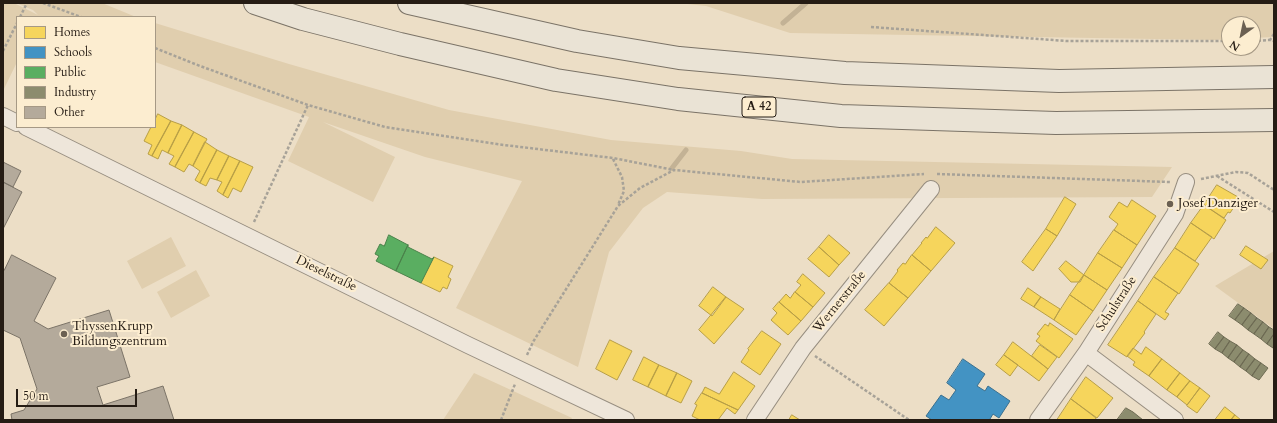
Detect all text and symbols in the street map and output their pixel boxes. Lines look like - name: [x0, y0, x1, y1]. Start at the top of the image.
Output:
- legend: [16, 16, 156, 128]
- north arrow: [1221, 16, 1261, 56]
- text: Homes: [54, 24, 90, 40]
- text: N: [1227, 37, 1243, 55]
- text: Schools: [54, 44, 92, 60]
- text: Public: [54, 64, 86, 80]
- text: Industry: [54, 84, 96, 100]
- road number: A 42: [742, 97, 776, 117]
- text: Other: [54, 104, 85, 120]
- place label: Josef Danziger: [1178, 196, 1258, 212]
- marker: Josef Danziger: [1165, 199, 1175, 209]
- street label: Dieselstraße: [293, 252, 359, 296]
- street label: Wernerstraße: [810, 268, 870, 336]
- street label: Schulstraße: [1093, 274, 1141, 334]
- place label: ThyssenKrupp Bildungszentrum: [72, 319, 167, 350]
- marker: ThyssenKrupp Bildungszentrum: [59, 329, 69, 339]
- scale bar: [18, 381, 139, 407]
- text: 50 m: [23, 388, 49, 404]

